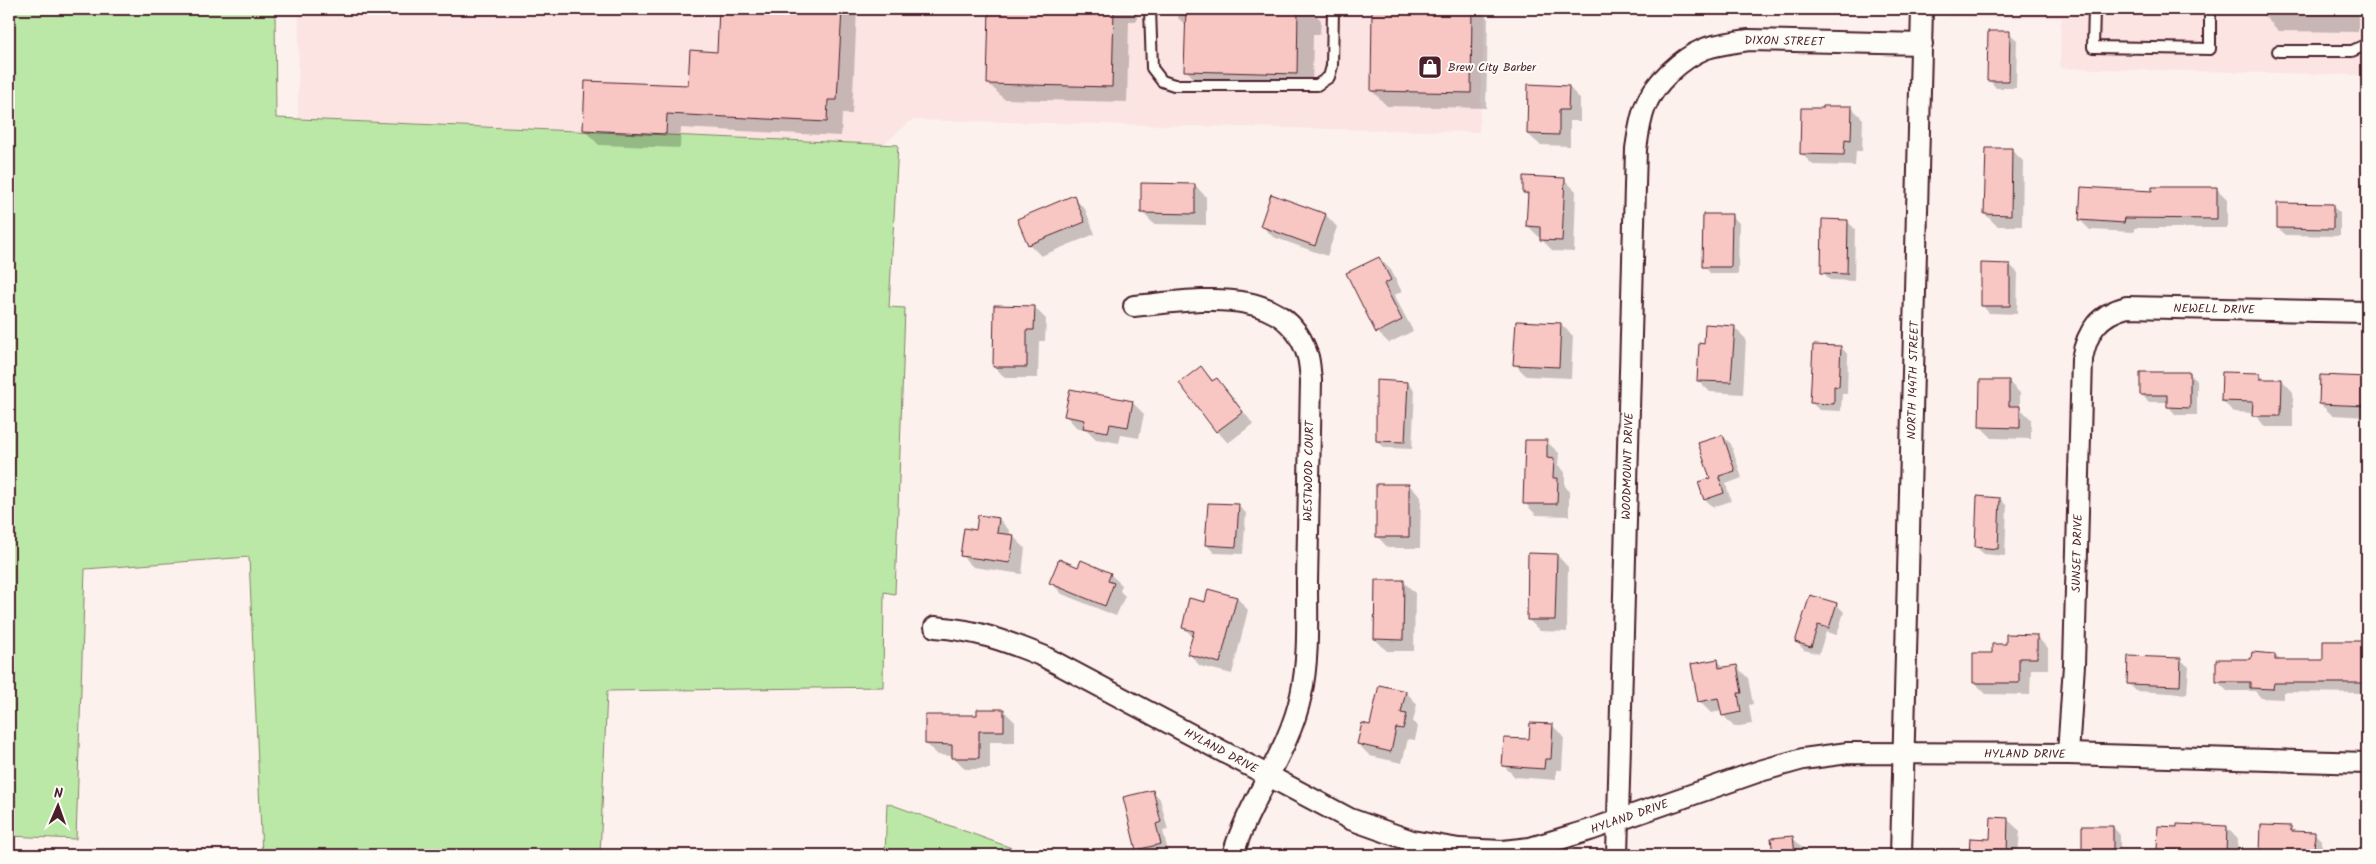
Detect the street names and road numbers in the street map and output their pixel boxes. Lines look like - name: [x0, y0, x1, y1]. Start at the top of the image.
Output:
- street label: DIXON STREET: [1743, 30, 1826, 51]
- street label: NEWELL DRIVE: [2173, 298, 2256, 319]
- street label: NORTH 144TH STREET: [1902, 319, 1924, 440]
- street label: WOODMOUNT DRIVE: [1617, 411, 1638, 520]
- street label: WESTWOOD COURT: [1299, 419, 1319, 522]
- street label: SUNSET DRIVE: [2066, 513, 2087, 593]
- street label: HYLAND DRIVE: [1181, 723, 1262, 779]
- street label: HYLAND DRIVE: [1984, 744, 2066, 763]
- street label: HYLAND DRIVE: [1588, 794, 1672, 839]

